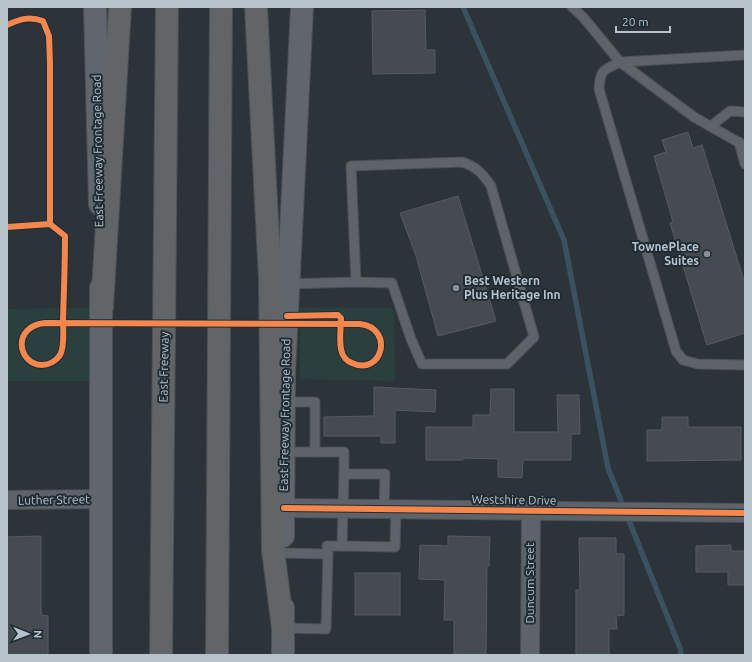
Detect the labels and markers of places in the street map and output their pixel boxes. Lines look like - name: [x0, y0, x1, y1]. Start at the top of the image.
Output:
- place label: TownePlace Suites: [632, 240, 699, 267]
- marker: TownePlace Suites: [702, 249, 712, 259]
- place label: Best Western Plus Heritage Inn: [464, 274, 561, 301]
- marker: Best Western Plus Heritage Inn: [451, 283, 461, 293]

